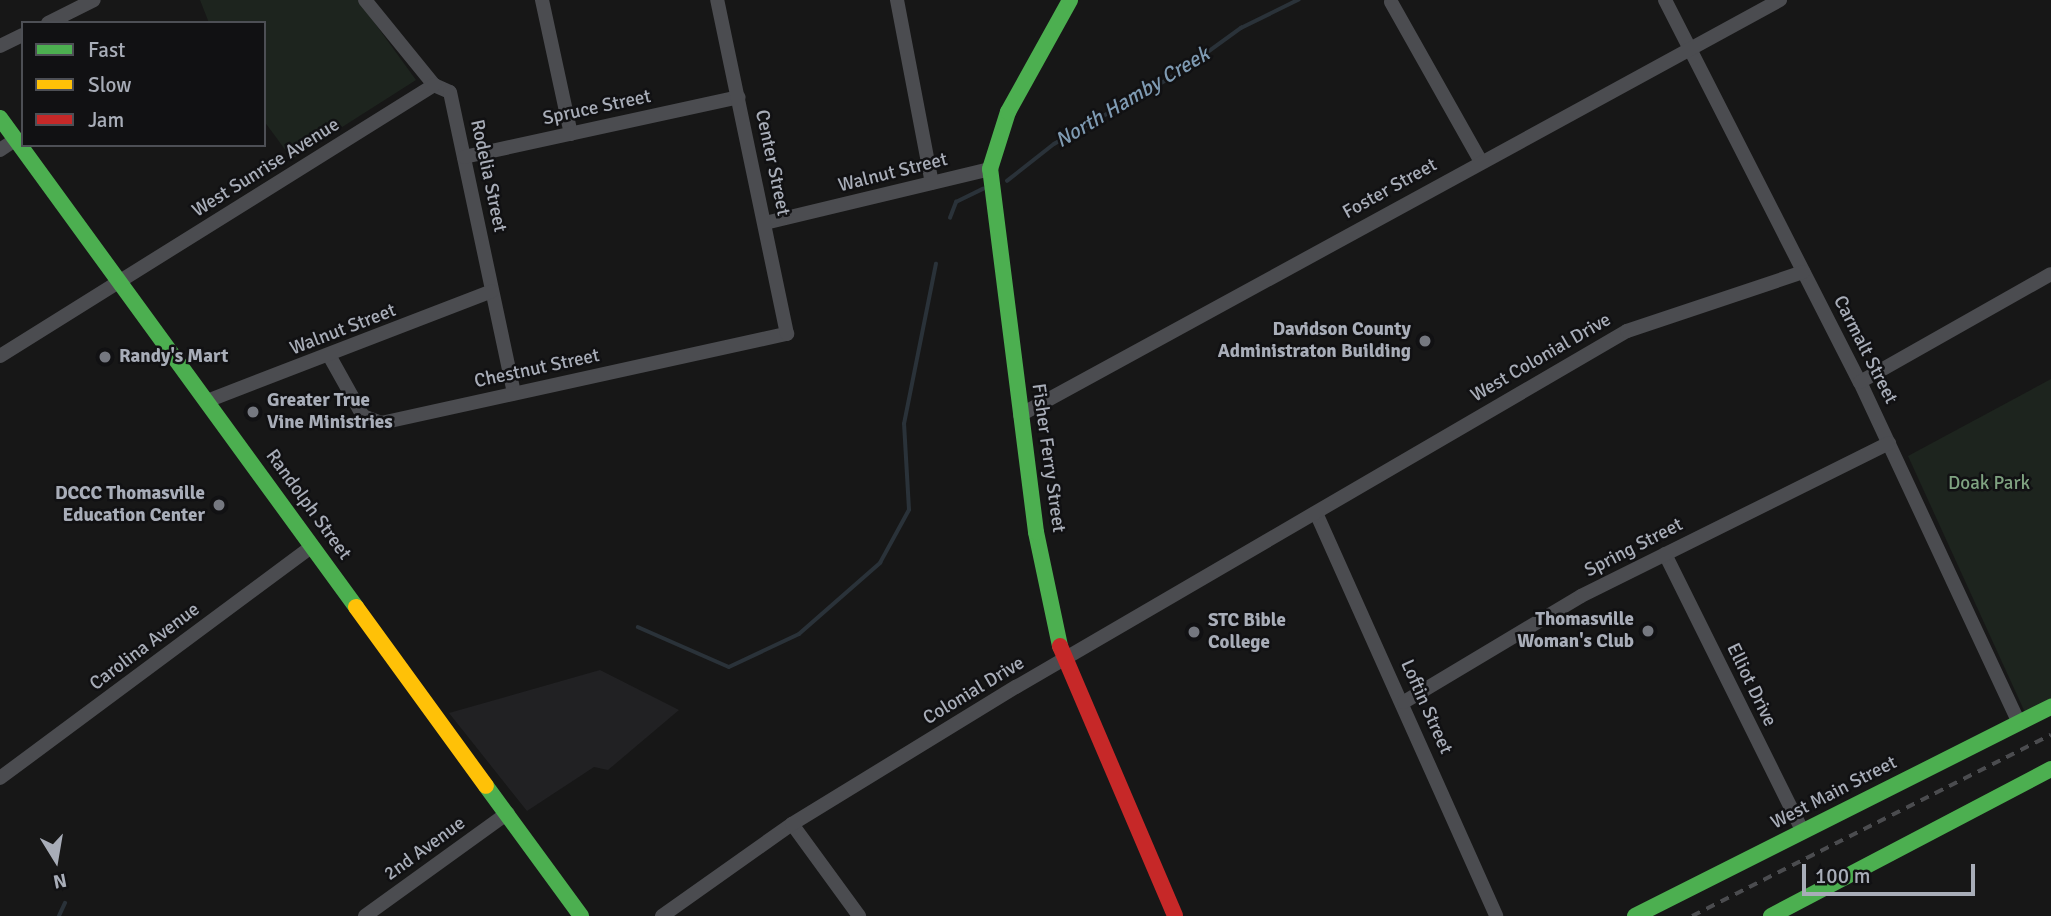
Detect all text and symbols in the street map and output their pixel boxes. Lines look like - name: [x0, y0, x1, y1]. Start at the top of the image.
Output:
- legend: [21, 21, 266, 147]
- text: Fast: [88, 37, 125, 63]
- water label: North Hamby Creek: [1050, 41, 1214, 153]
- text: Slow: [88, 72, 132, 98]
- street label: Spruce Street: [541, 85, 653, 131]
- text: Jam: [88, 107, 124, 133]
- street label: Center Street: [750, 108, 794, 218]
- street label: West Sunrise Avenue: [188, 113, 344, 223]
- street label: Rodelia Street: [465, 118, 511, 234]
- street label: Walnut Street: [836, 148, 950, 198]
- street label: Foster Street: [1339, 154, 1441, 224]
- street label: Carmalt Street: [1828, 292, 1902, 408]
- street label: Walnut Street: [287, 299, 399, 361]
- street label: West Colonial Drive: [1467, 309, 1615, 407]
- place label: Davidson County Administraton Building: [1218, 319, 1411, 363]
- marker: Davidson County Administraton Building: [1417, 333, 1433, 349]
- street label: Chestnut Street: [472, 345, 602, 393]
- place label: Randy's Mart: [119, 346, 228, 368]
- marker: Randy's Mart: [97, 349, 113, 365]
- street label: Fisher Ferry Street: [1026, 382, 1070, 534]
- place label: Greater True Vine Ministries: [267, 390, 393, 434]
- marker: Greater True Vine Ministries: [245, 404, 261, 420]
- street label: Randolph Street: [260, 445, 356, 565]
- park label: Doak Park: [1948, 473, 2030, 495]
- place label: DCCC Thomasville Education Center: [55, 483, 205, 527]
- marker: DCCC Thomasville Education Center: [211, 497, 227, 513]
- street label: Spring Street: [1581, 514, 1687, 582]
- street label: Carolina Avenue: [86, 598, 204, 696]
- place label: Thomasville Woman's Club: [1517, 609, 1634, 653]
- place label: STC Bible College: [1208, 610, 1286, 654]
- marker: Thomasville Woman's Club: [1640, 623, 1656, 639]
- marker: STC Bible College: [1186, 624, 1202, 640]
- street label: Elliot Drive: [1721, 640, 1781, 730]
- street label: Colonial Drive: [919, 652, 1029, 730]
- street label: Loftin Street: [1395, 656, 1457, 758]
- street label: West Main Street: [1767, 751, 1901, 835]
- street label: 2nd Avenue: [380, 812, 470, 886]
- north arrow: [21, 825, 91, 895]
- scale bar: [1806, 850, 1979, 894]
- text: 100 m: [1815, 863, 1870, 889]
- text: N: [51, 868, 69, 894]

